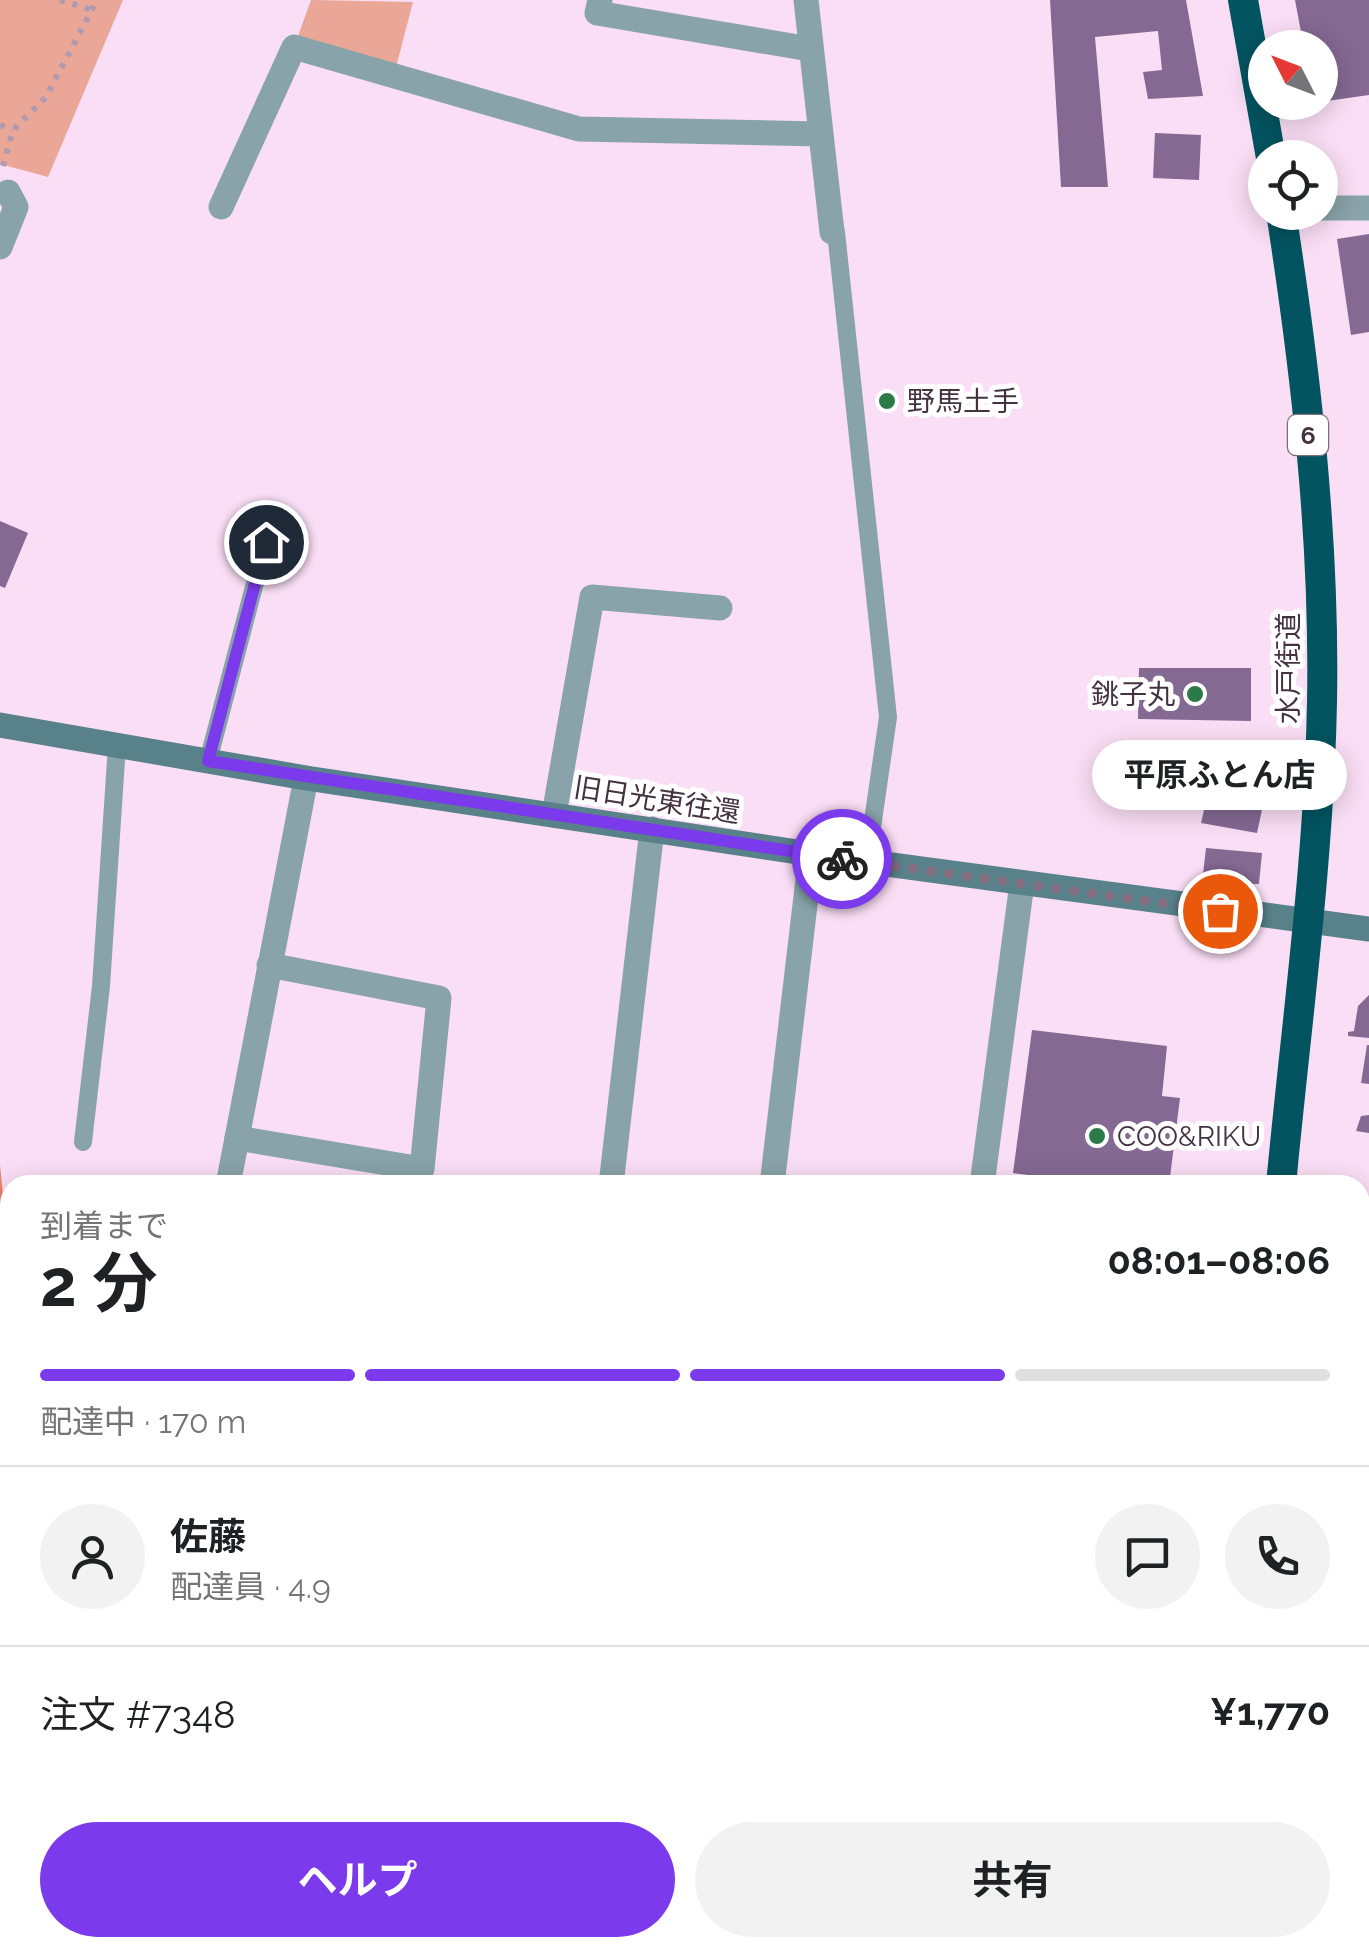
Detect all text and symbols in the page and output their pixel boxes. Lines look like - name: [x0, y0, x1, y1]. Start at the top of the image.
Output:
- north arrow: [1248, 30, 1338, 120]
- map controls: [1248, 30, 1338, 230]
- button: locate: [1248, 140, 1338, 230]
- place label: 野馬土手: [907, 385, 1019, 418]
- marker: 野馬土手: [876, 390, 898, 412]
- road number: 6: [1288, 415, 1328, 455]
- pin: [224, 500, 309, 585]
- icon: home: [239, 515, 294, 570]
- street label: 水戸街道: [1272, 612, 1305, 724]
- place label: 銚子丸: [1091, 678, 1175, 711]
- marker: 銚子丸: [1184, 683, 1206, 705]
- callout: 平原ふとん店: [1092, 741, 1348, 811]
- text: 平原ふとん店: [1123, 756, 1316, 793]
- street label: 旧日光東往還: [571, 771, 743, 829]
- courier: [792, 809, 892, 909]
- icon: bike: [815, 832, 870, 887]
- pin: [1178, 869, 1263, 954]
- icon: bag: [1193, 884, 1248, 939]
- place label: COO&RIKU: [1117, 1120, 1261, 1153]
- marker: COO&RIKU: [1086, 1125, 1108, 1147]
- text: 到着まで: [40, 1207, 168, 1244]
- text: 08:01–08:06: [1107, 1238, 1330, 1283]
- text: 2 分: [40, 1245, 157, 1321]
- text: 配達中 · 170 m: [40, 1403, 246, 1440]
- button: person: [40, 1504, 145, 1609]
- button: chat: [1095, 1504, 1200, 1609]
- button: phone: [1225, 1504, 1330, 1609]
- text: 佐藤: [170, 1514, 246, 1559]
- text: 配達員 · 4.9: [170, 1568, 331, 1605]
- text: ¥1,770: [1210, 1689, 1330, 1734]
- text: 注文 #7348: [40, 1692, 235, 1737]
- button: ヘルプ: [40, 1822, 675, 1937]
- button: 共有: [695, 1822, 1330, 1937]

